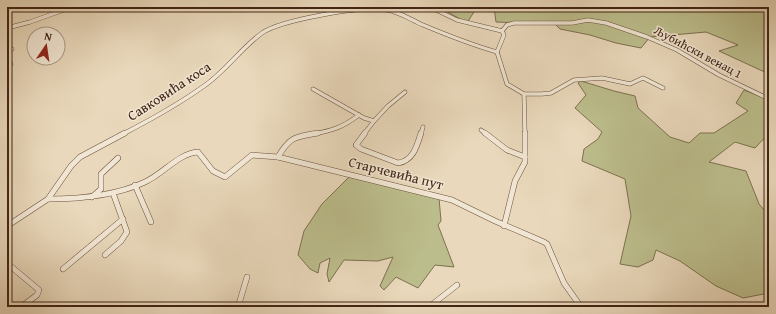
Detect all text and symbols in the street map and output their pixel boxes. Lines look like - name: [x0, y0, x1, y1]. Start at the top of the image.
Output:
- street label: Љубићски венац 1: [651, 21, 745, 82]
- north arrow: [26, 26, 66, 66]
- text: N: [43, 28, 54, 45]
- street label: Савковића коса: [123, 56, 215, 125]
- street label: Старчевића пут: [346, 152, 446, 195]

